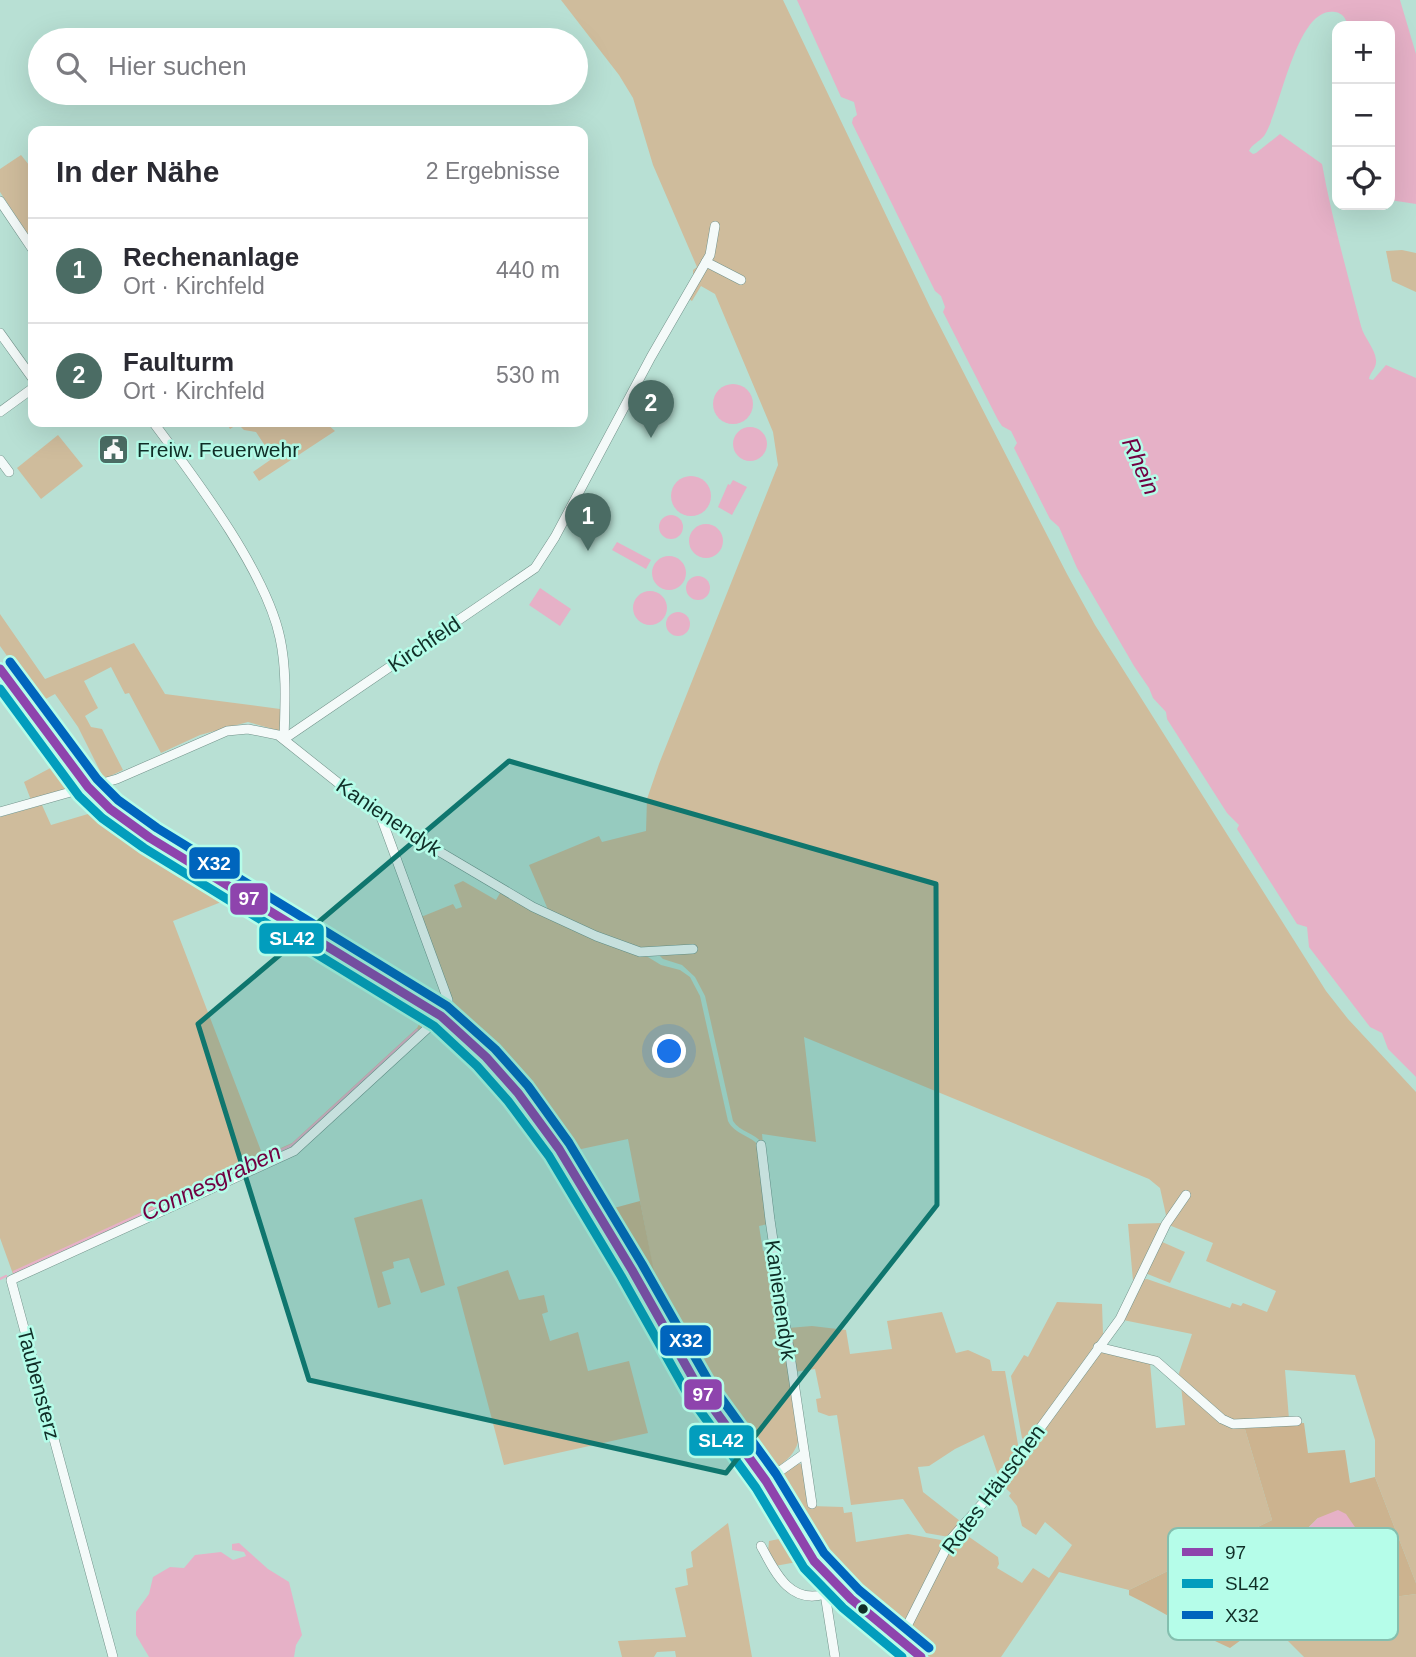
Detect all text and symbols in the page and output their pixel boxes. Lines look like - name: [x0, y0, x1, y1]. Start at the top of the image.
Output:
- map controls: [1332, 21, 1395, 210]
- button: +: [1332, 21, 1395, 84]
- search box: [28, 28, 588, 105]
- icon: search: [52, 48, 90, 86]
- text: Hier suchen: [108, 51, 247, 81]
- button: −: [1332, 84, 1395, 147]
- button: locate: [1332, 147, 1395, 210]
- text: In der Nähe: [56, 155, 219, 188]
- text: 2 Ergebnisse: [426, 158, 560, 184]
- text: Rechenanlage: [123, 242, 299, 272]
- text: 1: [73, 257, 85, 283]
- text: 440 m: [496, 257, 560, 283]
- text: Ort · Kirchfeld: [123, 273, 265, 299]
- text: Faulturm: [123, 347, 234, 377]
- text: 2: [73, 362, 85, 388]
- text: 530 m: [496, 362, 560, 388]
- text: Ort · Kirchfeld: [123, 378, 265, 404]
- pin: 2: [628, 380, 674, 438]
- public building icon: Freiw. Feuerwehr: [97, 432, 131, 466]
- water label: Rhein: [1117, 433, 1165, 499]
- place label: Freiw. Feuerwehr: [137, 438, 299, 461]
- pin: 1: [565, 493, 611, 551]
- street label: Kirchfeld: [384, 612, 464, 676]
- street label: Kanienendyk: [332, 774, 446, 861]
- line badge: X32: [188, 846, 241, 880]
- text: X32: [197, 853, 231, 874]
- line badge: 97: [229, 882, 269, 916]
- text: 97: [238, 888, 260, 909]
- line badge: SL42: [258, 922, 325, 955]
- text: SL42: [269, 928, 315, 949]
- your location: [652, 1034, 686, 1068]
- water label: Connesgraben: [137, 1138, 285, 1226]
- street label: Kanienendyk: [761, 1238, 801, 1362]
- line badge: X32: [659, 1324, 712, 1357]
- street label: Taubensterz: [13, 1326, 65, 1442]
- text: X32: [669, 1330, 703, 1351]
- line badge: 97: [683, 1378, 723, 1411]
- text: 97: [692, 1384, 714, 1405]
- street label: Rotes Häuschen: [937, 1420, 1049, 1558]
- line badge: SL42: [688, 1424, 755, 1457]
- text: SL42: [698, 1430, 744, 1451]
- legend: [1168, 1528, 1398, 1640]
- text: 97: [1225, 1542, 1246, 1563]
- text: SL42: [1225, 1573, 1269, 1594]
- unlabelled marker: [856, 1602, 870, 1616]
- text: X32: [1225, 1605, 1259, 1626]

